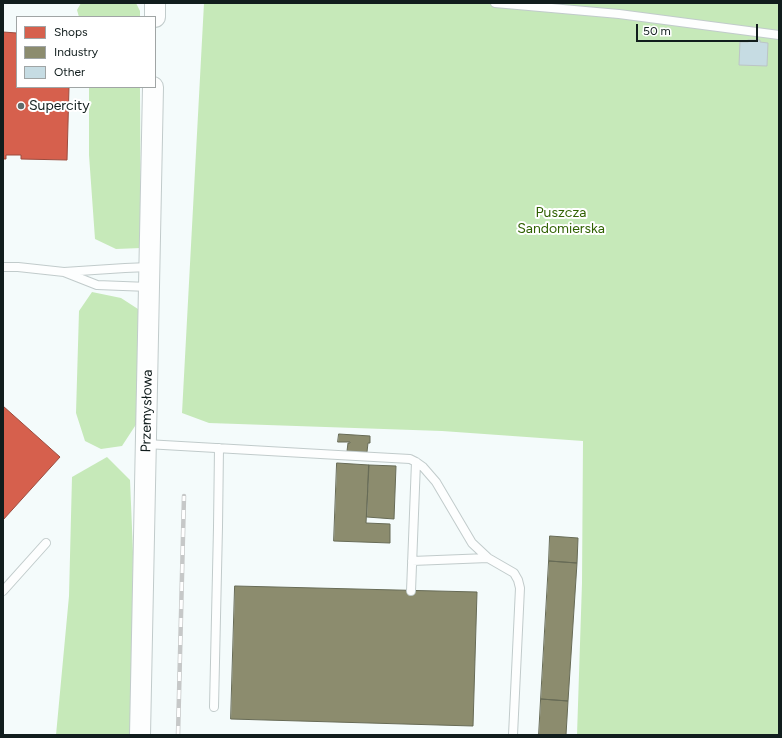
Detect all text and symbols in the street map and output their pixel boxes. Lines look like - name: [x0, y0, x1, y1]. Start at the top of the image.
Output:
- legend: [16, 16, 156, 88]
- scale bar: [638, 16, 760, 42]
- text: 50 m: [643, 24, 671, 38]
- text: Shops: [54, 25, 88, 39]
- text: Industry: [54, 45, 98, 59]
- text: Other: [54, 65, 85, 79]
- place label: Supercity: [29, 98, 90, 114]
- marker: Supercity: [16, 101, 26, 111]
- park label: Puszcza Sandomierska: [517, 205, 605, 238]
- street label: Przemysłowa: [138, 369, 156, 453]

